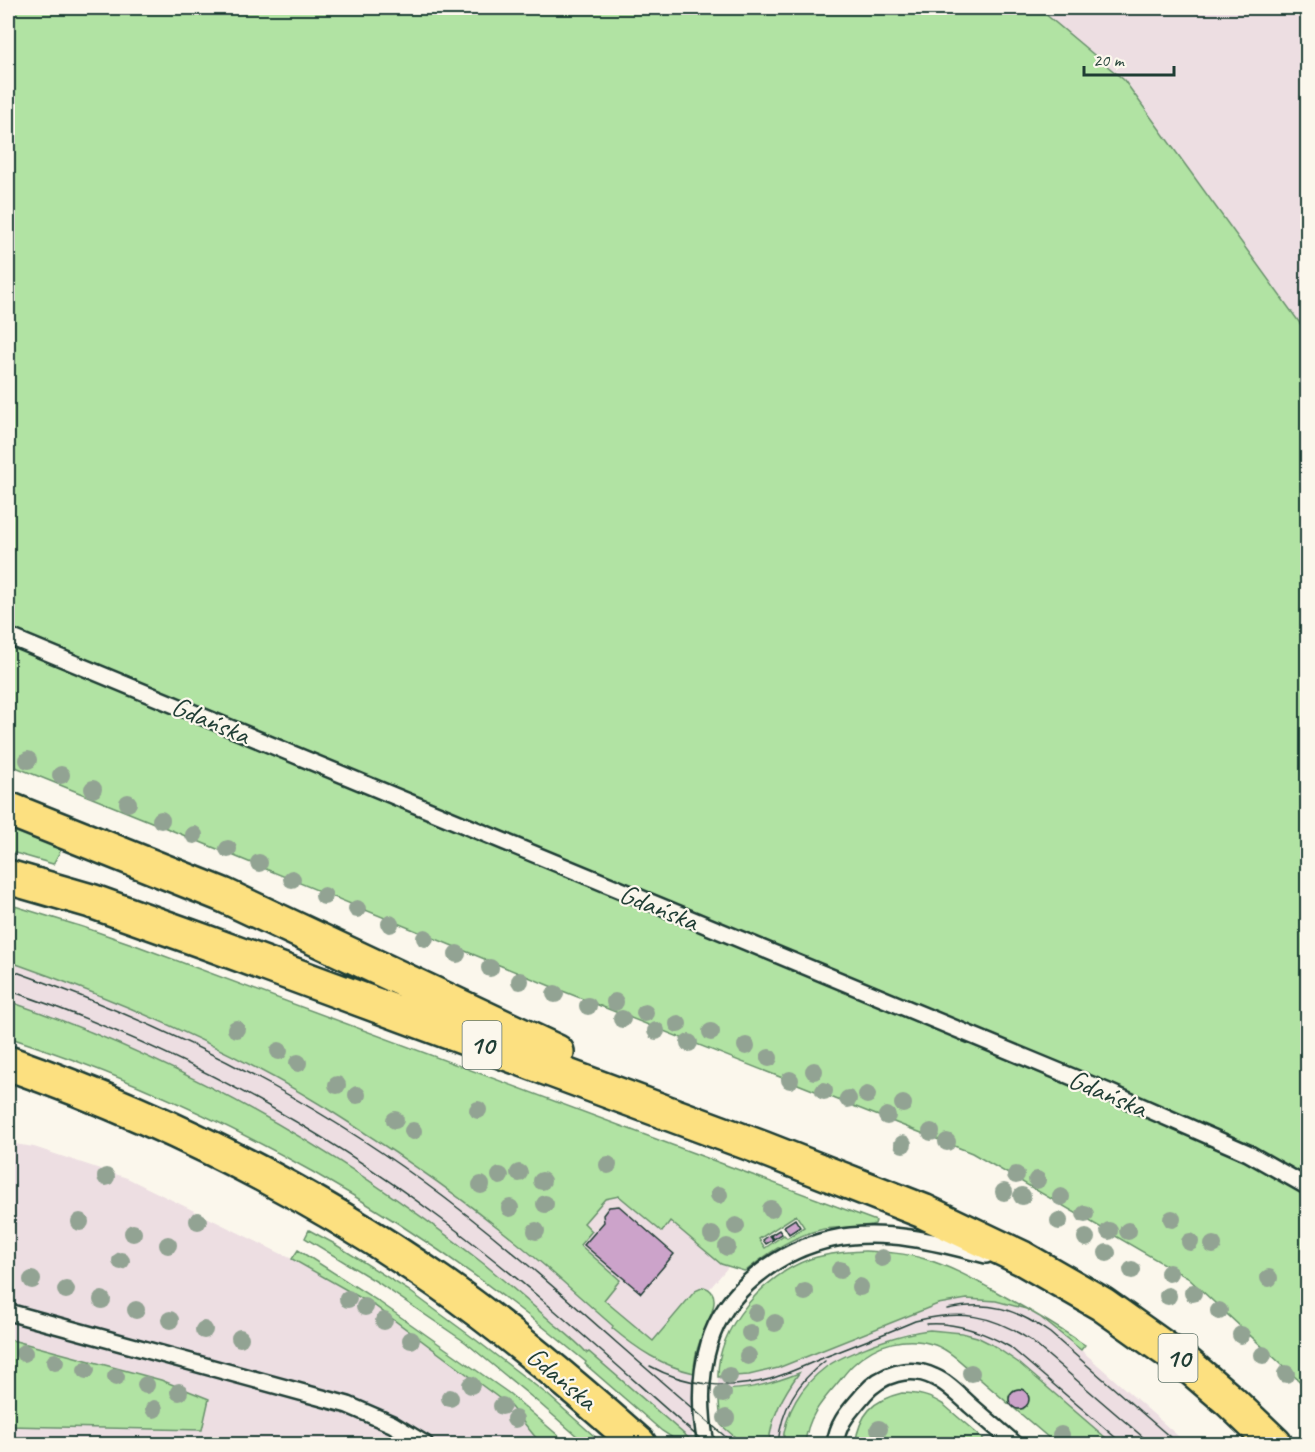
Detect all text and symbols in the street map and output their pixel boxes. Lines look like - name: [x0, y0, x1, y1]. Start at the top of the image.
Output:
- scale bar: [1084, 39, 1174, 77]
- text: 20 m: [1093, 49, 1126, 71]
- street label: Gdańska: [167, 688, 257, 753]
- street label: Gdańska: [615, 876, 705, 939]
- road number: 10: [462, 1021, 502, 1069]
- street label: Gdańska: [1064, 1061, 1154, 1126]
- road number: 10: [1158, 1334, 1198, 1382]
- street label: Gdańska: [520, 1338, 606, 1419]

